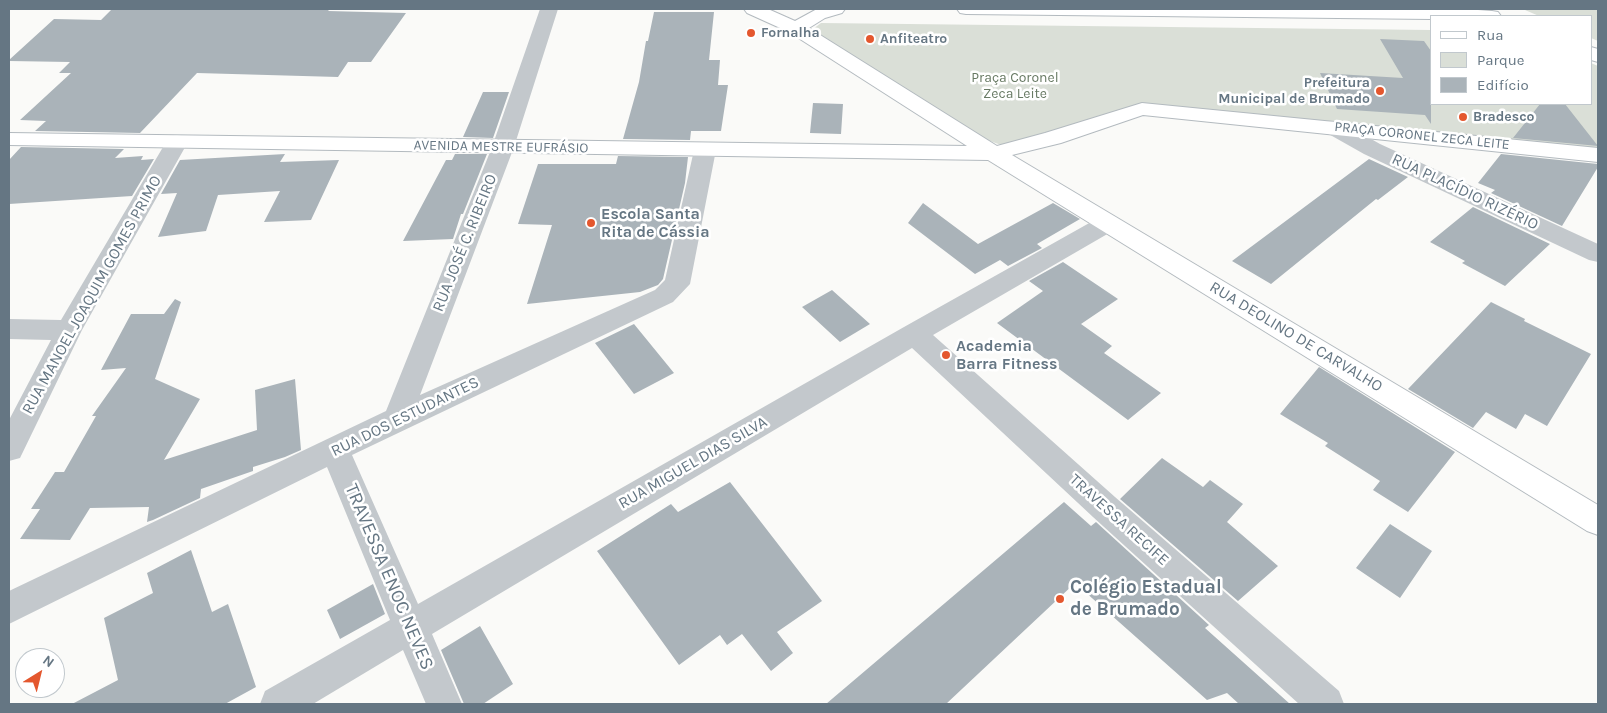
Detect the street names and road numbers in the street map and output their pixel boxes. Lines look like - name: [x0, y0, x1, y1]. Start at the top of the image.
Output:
- street label: PRAÇA CORONEL ZECA LEITE: [1334, 118, 1510, 154]
- street label: AVENIDA MESTRE EUFRÁSIO: [413, 137, 589, 157]
- street label: RUA PLACÍDIO RIZÉRIO: [1389, 150, 1541, 234]
- street label: RUA JOSÉ C. RIBEIRO: [429, 171, 501, 315]
- street label: RUA MANOEL JOAQUIM GOMES PRIMO: [18, 172, 166, 418]
- street label: RUA DEOLINO DE CARVALHO: [1206, 278, 1386, 396]
- street label: RUA DOS ESTUDANTES: [328, 373, 482, 461]
- street label: RUA MIGUEL DIAS SILVA: [615, 413, 771, 513]
- street label: TRAVESSA RECIFE: [1065, 470, 1173, 570]
- street label: TRAVESSA ENOC NEVES: [339, 481, 439, 673]

